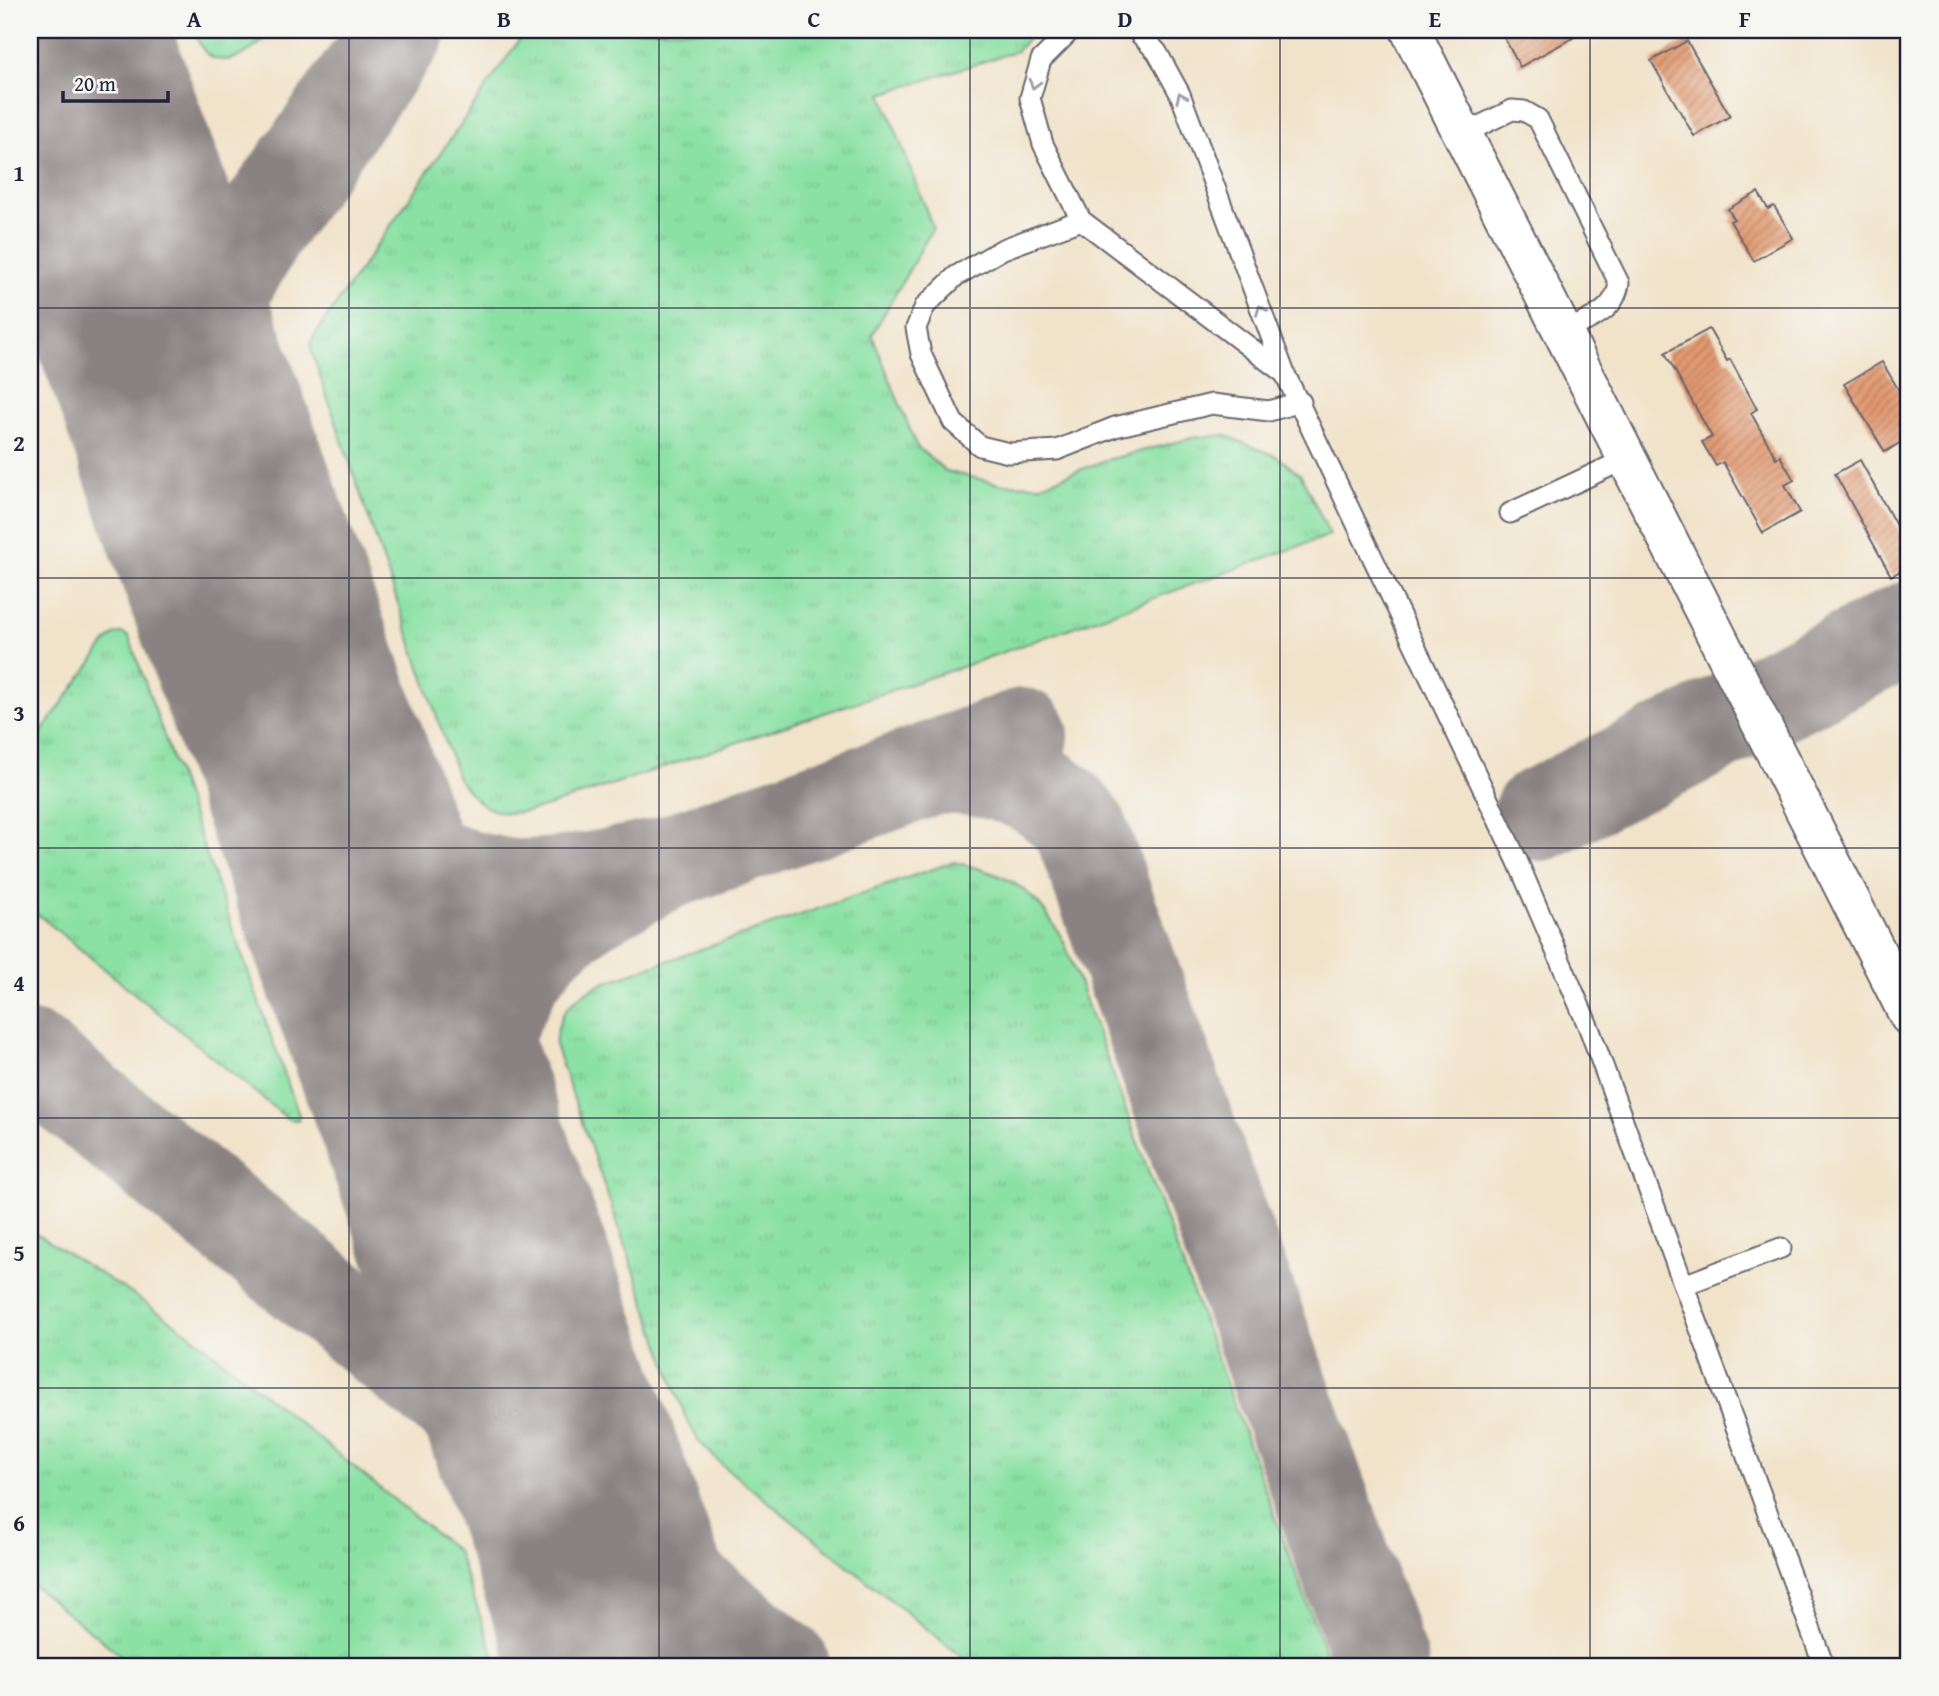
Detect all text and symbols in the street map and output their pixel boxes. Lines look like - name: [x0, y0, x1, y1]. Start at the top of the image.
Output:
- text: A: [187, 2, 202, 35]
- text: B: [497, 2, 511, 35]
- text: C: [807, 2, 821, 35]
- text: D: [1118, 2, 1133, 35]
- text: E: [1429, 2, 1441, 35]
- text: F: [1739, 2, 1751, 35]
- scale bar: [63, 60, 168, 104]
- text: 20 m: [74, 68, 116, 99]
- one-way arrow: [1028, 78, 1042, 90]
- one-way arrow: [1175, 92, 1189, 104]
- text: 1: [13, 156, 25, 189]
- one-way arrow: [1255, 304, 1269, 316]
- text: 2: [13, 426, 25, 459]
- text: 3: [13, 696, 25, 729]
- text: 4: [13, 966, 25, 999]
- text: 5: [13, 1236, 25, 1269]
- text: 6: [13, 1506, 25, 1539]

